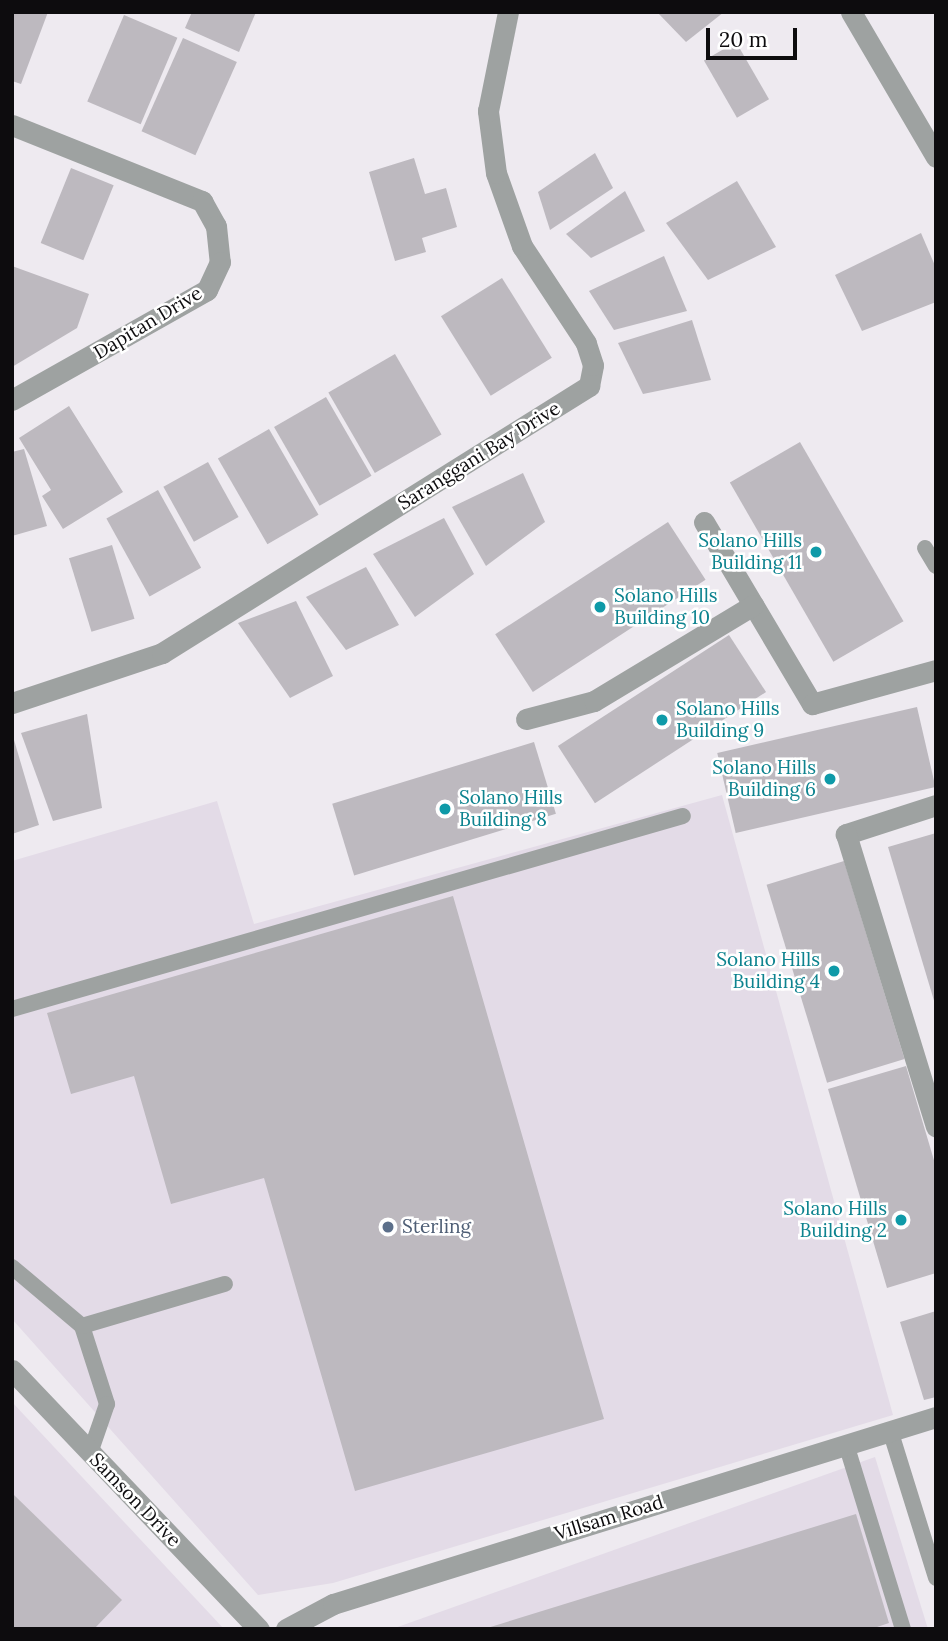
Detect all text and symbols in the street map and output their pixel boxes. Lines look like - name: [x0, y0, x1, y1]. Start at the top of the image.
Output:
- scale bar: [710, 14, 801, 58]
- text: 20 m: [719, 26, 768, 53]
- street label: Dapitan Drive: [90, 282, 206, 364]
- street label: Saranggani Bay Drive: [394, 397, 564, 515]
- place label: Solano Hills Building 11: [698, 530, 802, 574]
- marker: Solano Hills Building 11: [808, 544, 824, 560]
- place label: Solano Hills Building 10: [614, 585, 718, 629]
- marker: Solano Hills Building 10: [592, 599, 608, 615]
- place label: Solano Hills Building 9: [676, 698, 780, 742]
- marker: Solano Hills Building 9: [654, 712, 670, 728]
- place label: Solano Hills Building 6: [712, 757, 816, 801]
- marker: Solano Hills Building 6: [822, 771, 838, 787]
- place label: Solano Hills Building 8: [459, 787, 563, 831]
- marker: Solano Hills Building 8: [437, 801, 453, 817]
- place label: Solano Hills Building 4: [716, 949, 820, 993]
- marker: Solano Hills Building 4: [826, 963, 842, 979]
- place label: Solano Hills Building 2: [783, 1198, 887, 1242]
- marker: Solano Hills Building 2: [893, 1212, 909, 1228]
- place label: Sterling: [402, 1216, 471, 1238]
- marker: Sterling: [380, 1219, 396, 1235]
- street label: Samson Drive: [85, 1448, 185, 1552]
- street label: Villsam Road: [552, 1491, 666, 1545]

